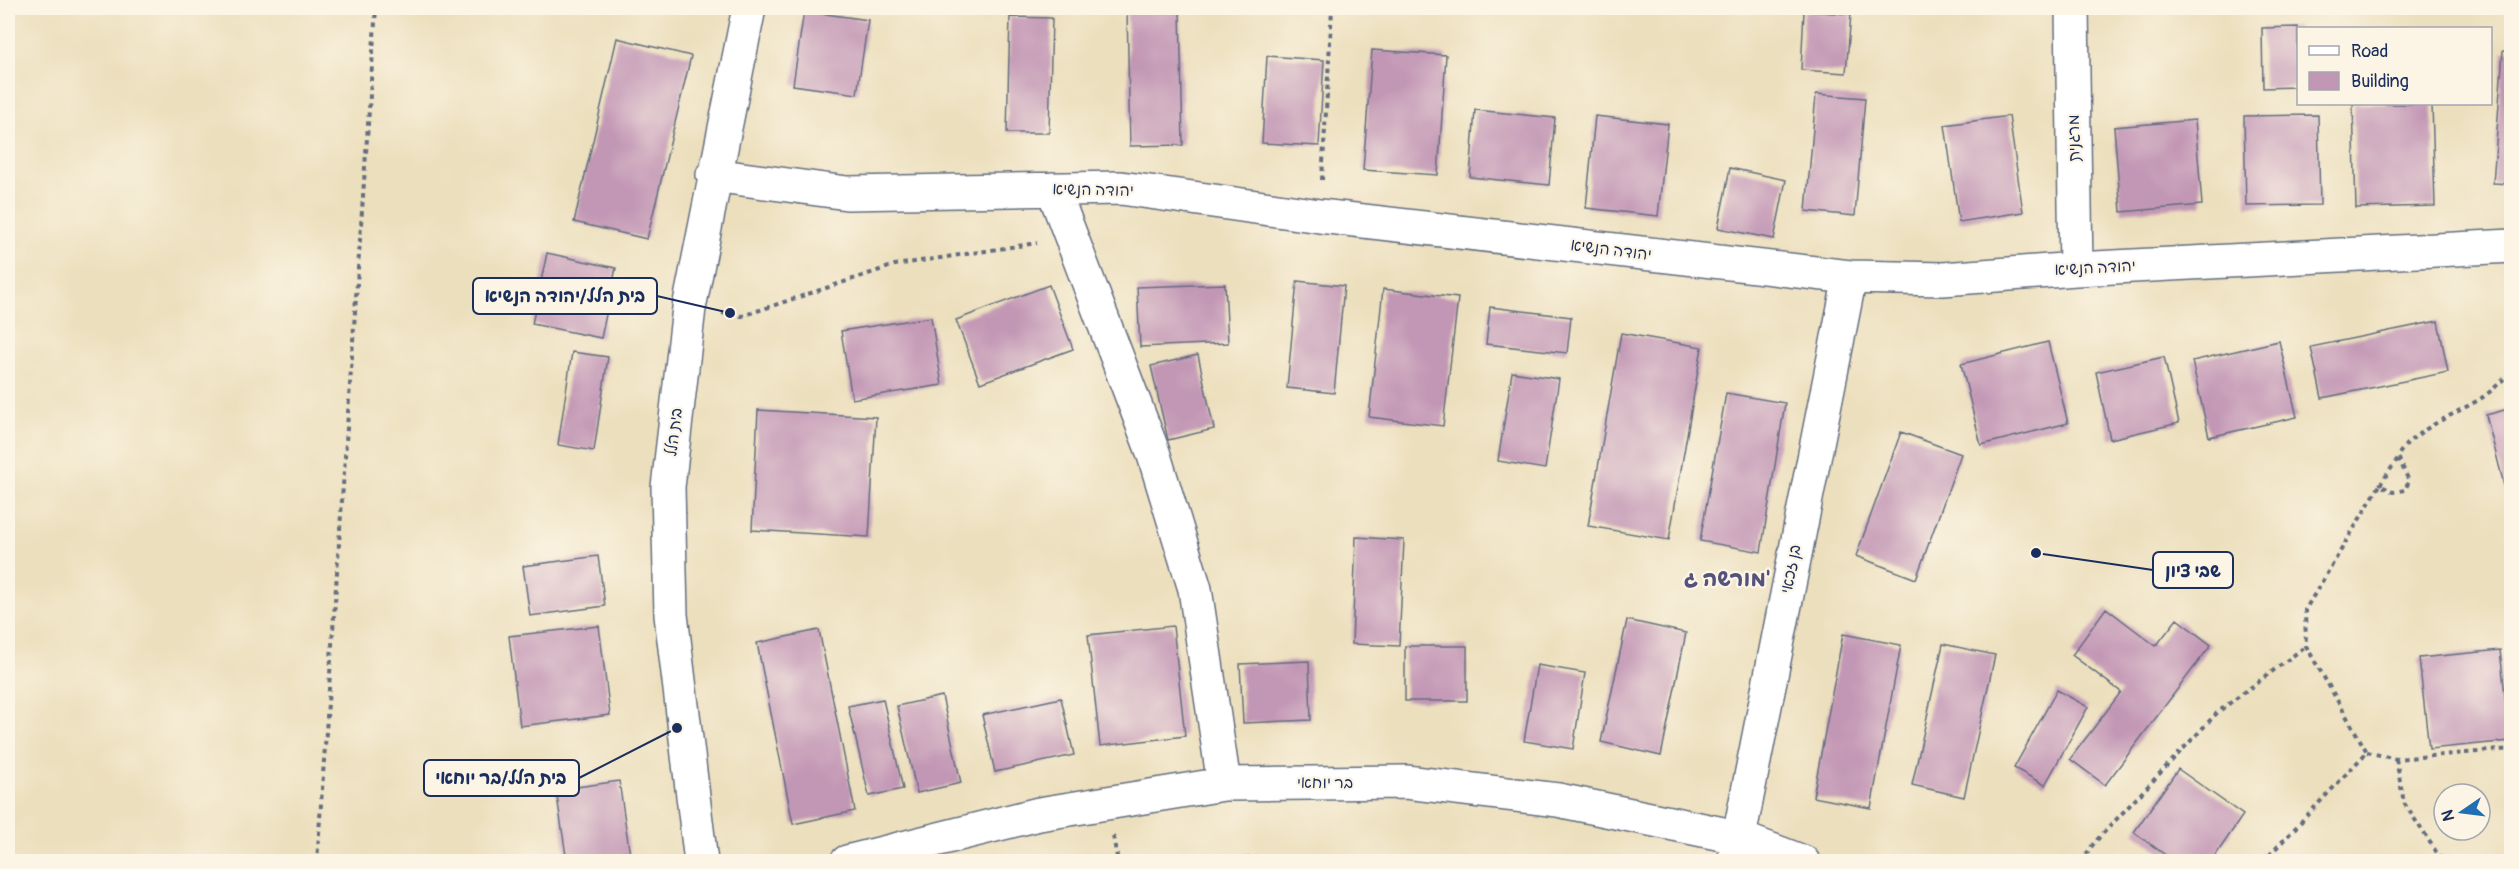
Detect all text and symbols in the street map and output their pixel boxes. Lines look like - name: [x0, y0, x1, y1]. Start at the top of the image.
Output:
- legend: [2297, 27, 2492, 105]
- text: Road: [2351, 40, 2388, 63]
- text: Building: [2351, 70, 2409, 93]
- street label: מרגנית: [2064, 114, 2084, 162]
- street label: יהודה הנשיא: [1052, 179, 1134, 201]
- street label: יהודה הנשיא: [1569, 235, 1653, 265]
- street label: יהודה הנשיא: [2054, 256, 2136, 280]
- callout: בית הלל/יהודה הנשיא: [473, 278, 657, 314]
- text: בית הלל/יהודה הנשיא: [485, 285, 645, 308]
- street label: בית הלל: [661, 407, 687, 457]
- street label: בן זכאי: [1776, 543, 1806, 595]
- callout: שבי ציון: [2153, 552, 2233, 588]
- text: שבי ציון: [2165, 560, 2221, 583]
- district label: מורשה ג': [1684, 565, 1770, 593]
- callout: בית הלל/בר יוחאי: [424, 760, 579, 796]
- text: בית הלל/בר יוחאי: [435, 767, 567, 790]
- street label: בר יוחאי: [1297, 773, 1353, 793]
- north arrow: [2432, 782, 2492, 842]
- text: N: [2437, 808, 2459, 823]

